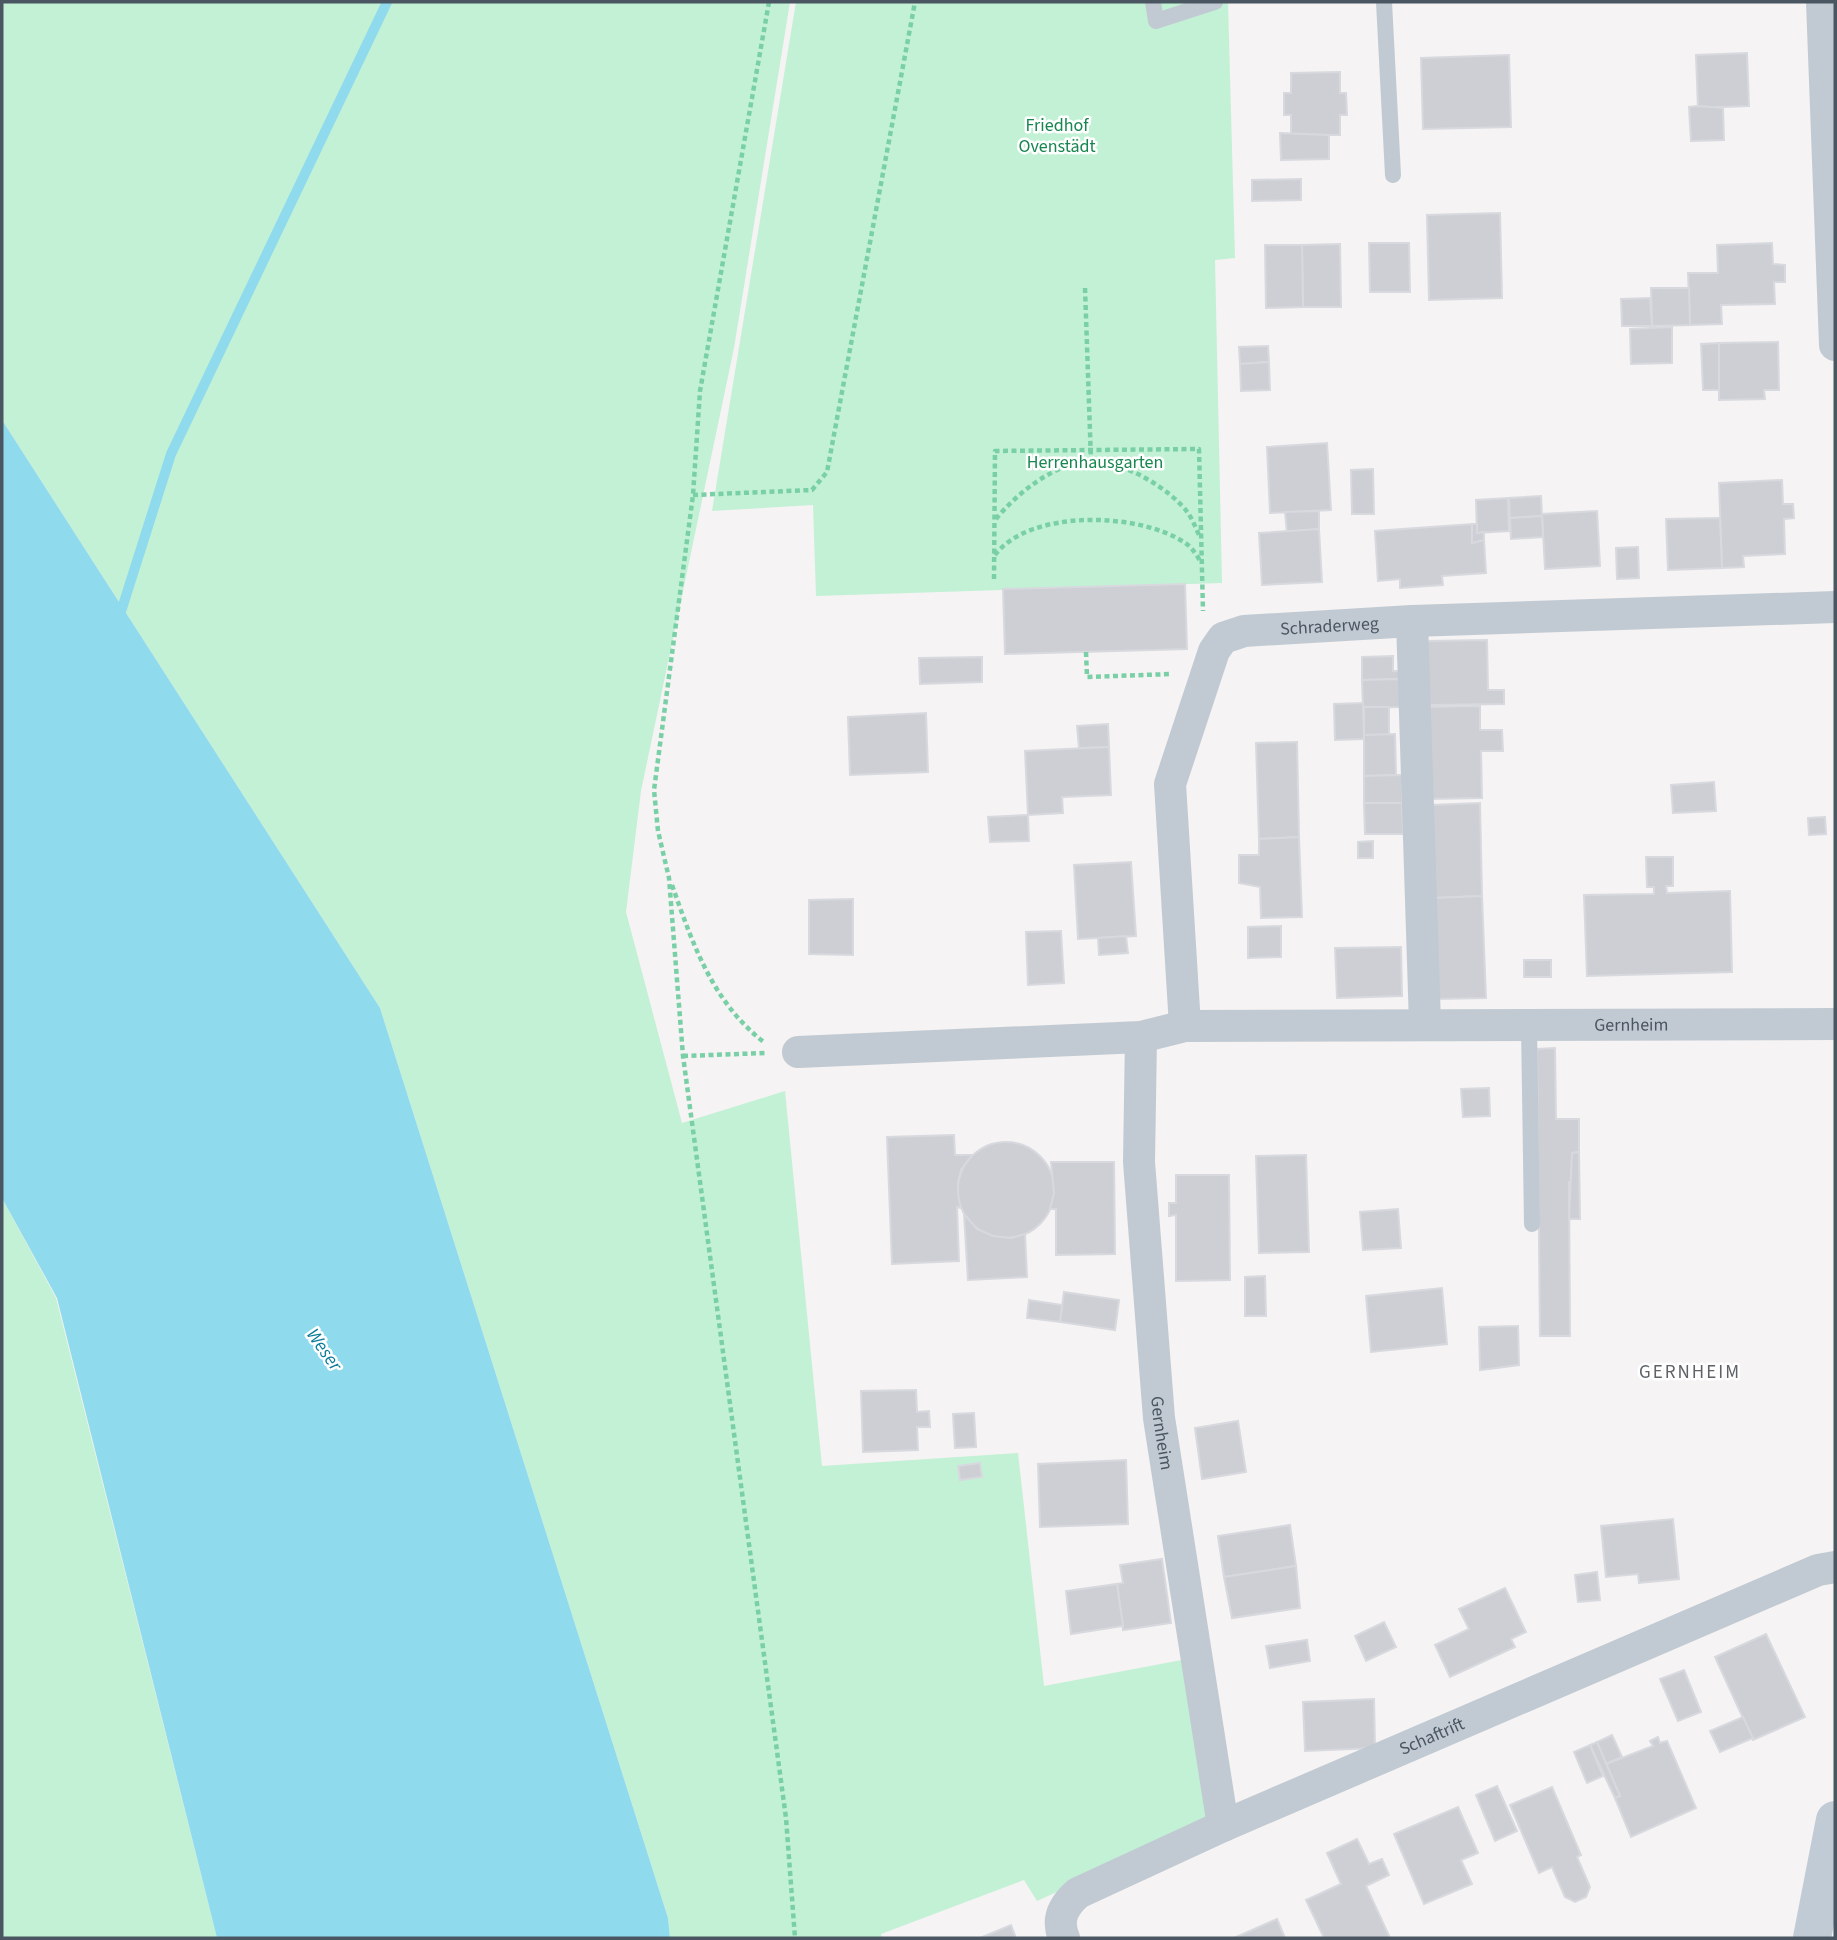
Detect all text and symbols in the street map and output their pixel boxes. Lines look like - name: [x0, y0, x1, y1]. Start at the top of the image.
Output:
- park label: Friedhof Ovenstädt: [1018, 113, 1096, 159]
- park label: Herrenhausgarten: [1027, 450, 1163, 475]
- street label: Schraderweg: [1279, 611, 1379, 642]
- street label: Gernheim: [1594, 1013, 1668, 1038]
- water label: Weser: [299, 1323, 349, 1378]
- district label: GERNHEIM: [1639, 1359, 1741, 1386]
- street label: Gernheim: [1144, 1395, 1179, 1472]
- street label: Schaftrift: [1395, 1711, 1469, 1762]

